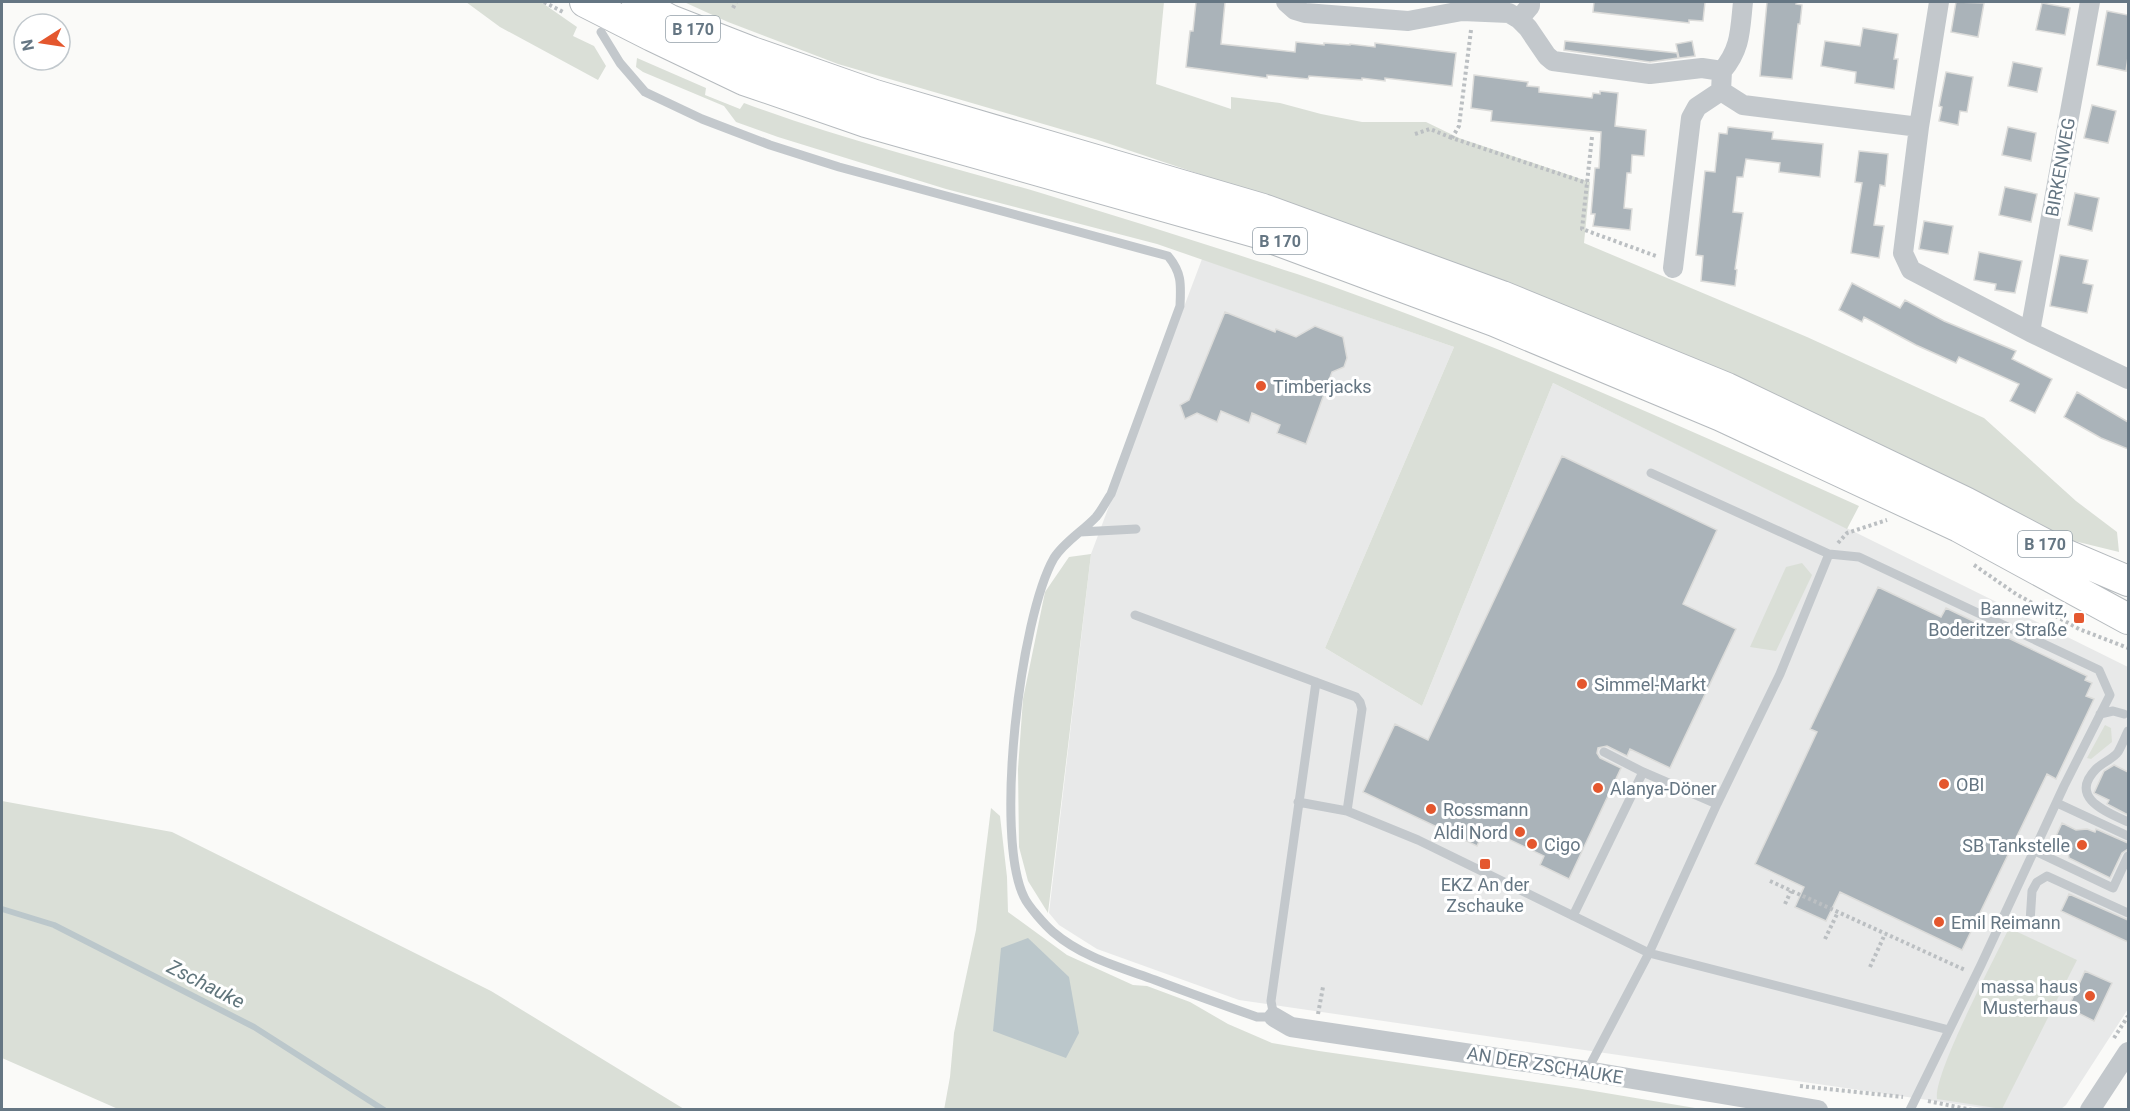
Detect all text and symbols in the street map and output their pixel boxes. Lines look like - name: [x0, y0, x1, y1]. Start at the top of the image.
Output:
- north arrow: [12, 12, 72, 72]
- road number: B 170: [666, 16, 720, 42]
- text: N: [17, 38, 38, 53]
- street label: BIRKENWEG: [2041, 116, 2079, 218]
- road number: B 170: [1253, 228, 1307, 254]
- place label: Timberjacks: [1273, 376, 1372, 397]
- marker: Timberjacks: [1254, 379, 1268, 393]
- road number: B 170: [2018, 531, 2072, 557]
- place label: Bannewitz, Boderitzer Straße: [1928, 598, 2067, 640]
- marker: Bannewitz, Boderitzer Straße: [2072, 611, 2086, 625]
- place label: Simmel-Markt: [1594, 674, 1706, 695]
- marker: Simmel-Markt: [1575, 677, 1589, 691]
- place label: OBI: [1956, 774, 1985, 795]
- marker: OBI: [1937, 777, 1951, 791]
- place label: Alanya-Döner: [1610, 778, 1717, 799]
- marker: Alanya-Döner: [1591, 781, 1605, 795]
- place label: Rossmann: [1443, 799, 1528, 820]
- marker: Rossmann: [1424, 802, 1438, 816]
- place label: Aldi Nord: [1434, 822, 1508, 843]
- marker: Aldi Nord: [1513, 825, 1527, 839]
- place label: Cigo: [1544, 834, 1580, 855]
- place label: SB Tankstelle: [1962, 835, 2070, 856]
- marker: Cigo: [1525, 837, 1539, 851]
- marker: SB Tankstelle: [2075, 838, 2089, 852]
- marker: EKZ An der Zschauke: [1478, 857, 1492, 871]
- place label: EKZ An der Zschauke: [1441, 874, 1529, 916]
- place label: Emil Reimann: [1951, 912, 2061, 933]
- marker: Emil Reimann: [1932, 915, 1946, 929]
- water label: Zschauke: [162, 954, 249, 1014]
- place label: massa haus Musterhaus: [1981, 976, 2078, 1018]
- marker: massa haus Musterhaus: [2083, 989, 2097, 1003]
- street label: AN DER ZSCHAUKE: [1466, 1042, 1624, 1088]

